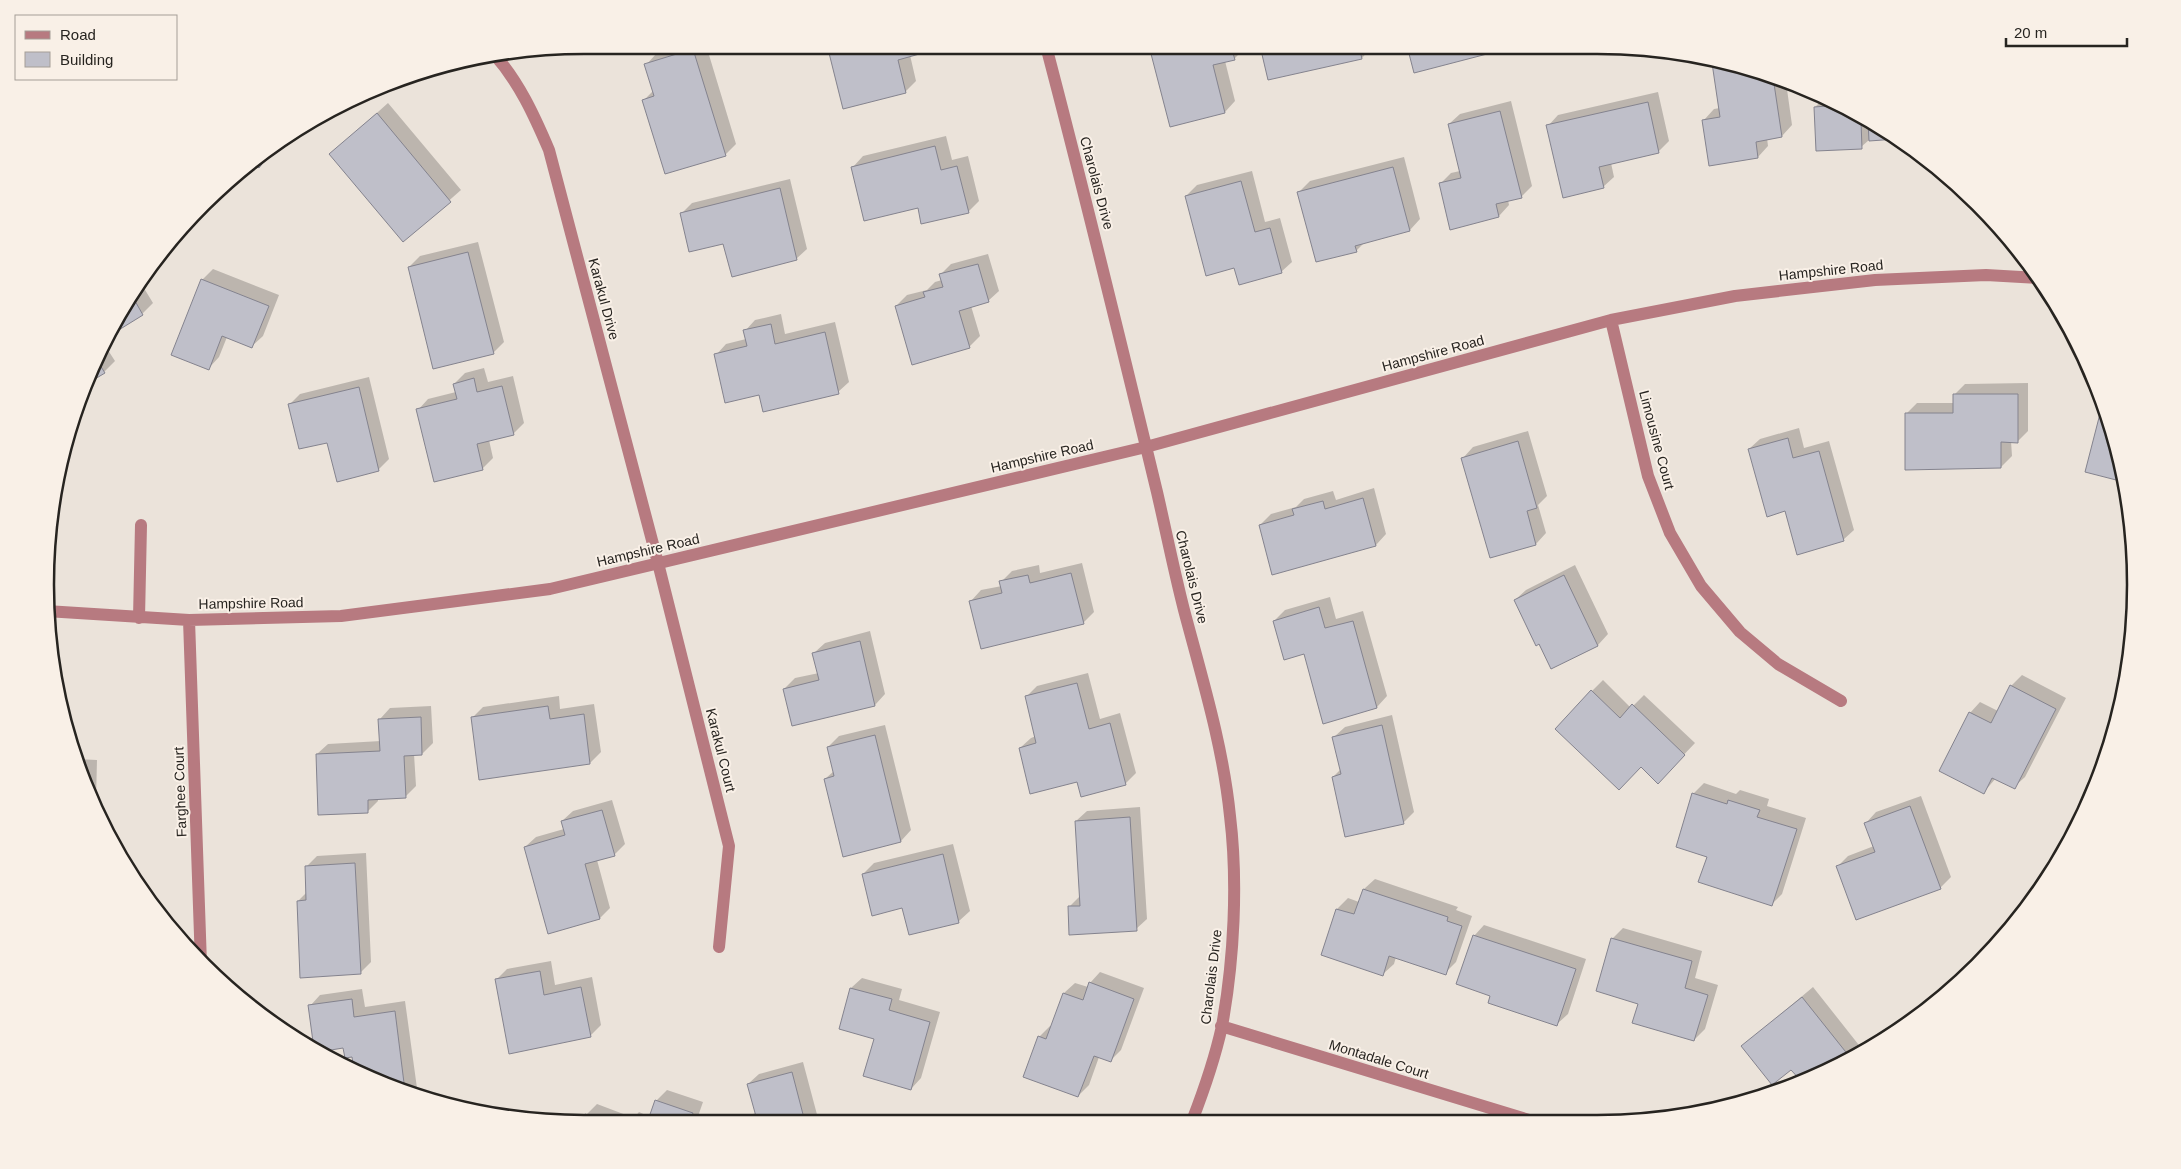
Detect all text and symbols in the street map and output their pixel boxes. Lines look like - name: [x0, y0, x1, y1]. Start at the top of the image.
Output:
- legend: [15, 15, 178, 80]
- scale bar: [2006, 15, 2127, 47]
- text: 20 m: [2014, 24, 2047, 41]
- text: Road: [60, 26, 96, 43]
- text: Building: [60, 51, 113, 68]
- street label: Charolais Drive: [1077, 135, 1117, 231]
- street label: Karakul Drive: [585, 256, 623, 342]
- street label: Hampshire Road: [1778, 257, 1884, 283]
- street label: Hampshire Road: [1380, 332, 1486, 374]
- street label: Limousine Court: [1636, 389, 1678, 491]
- street label: Hampshire Road: [989, 436, 1095, 476]
- street label: Charolais Drive: [1173, 529, 1211, 626]
- street label: Hampshire Road: [595, 530, 701, 570]
- street label: Hampshire Road: [198, 594, 304, 612]
- street label: Karakul Court: [703, 707, 739, 794]
- street label: Farghee Court: [170, 747, 190, 837]
- street label: Charolais Drive: [1197, 928, 1225, 1025]
- street label: Montadale Court: [1327, 1036, 1431, 1082]

